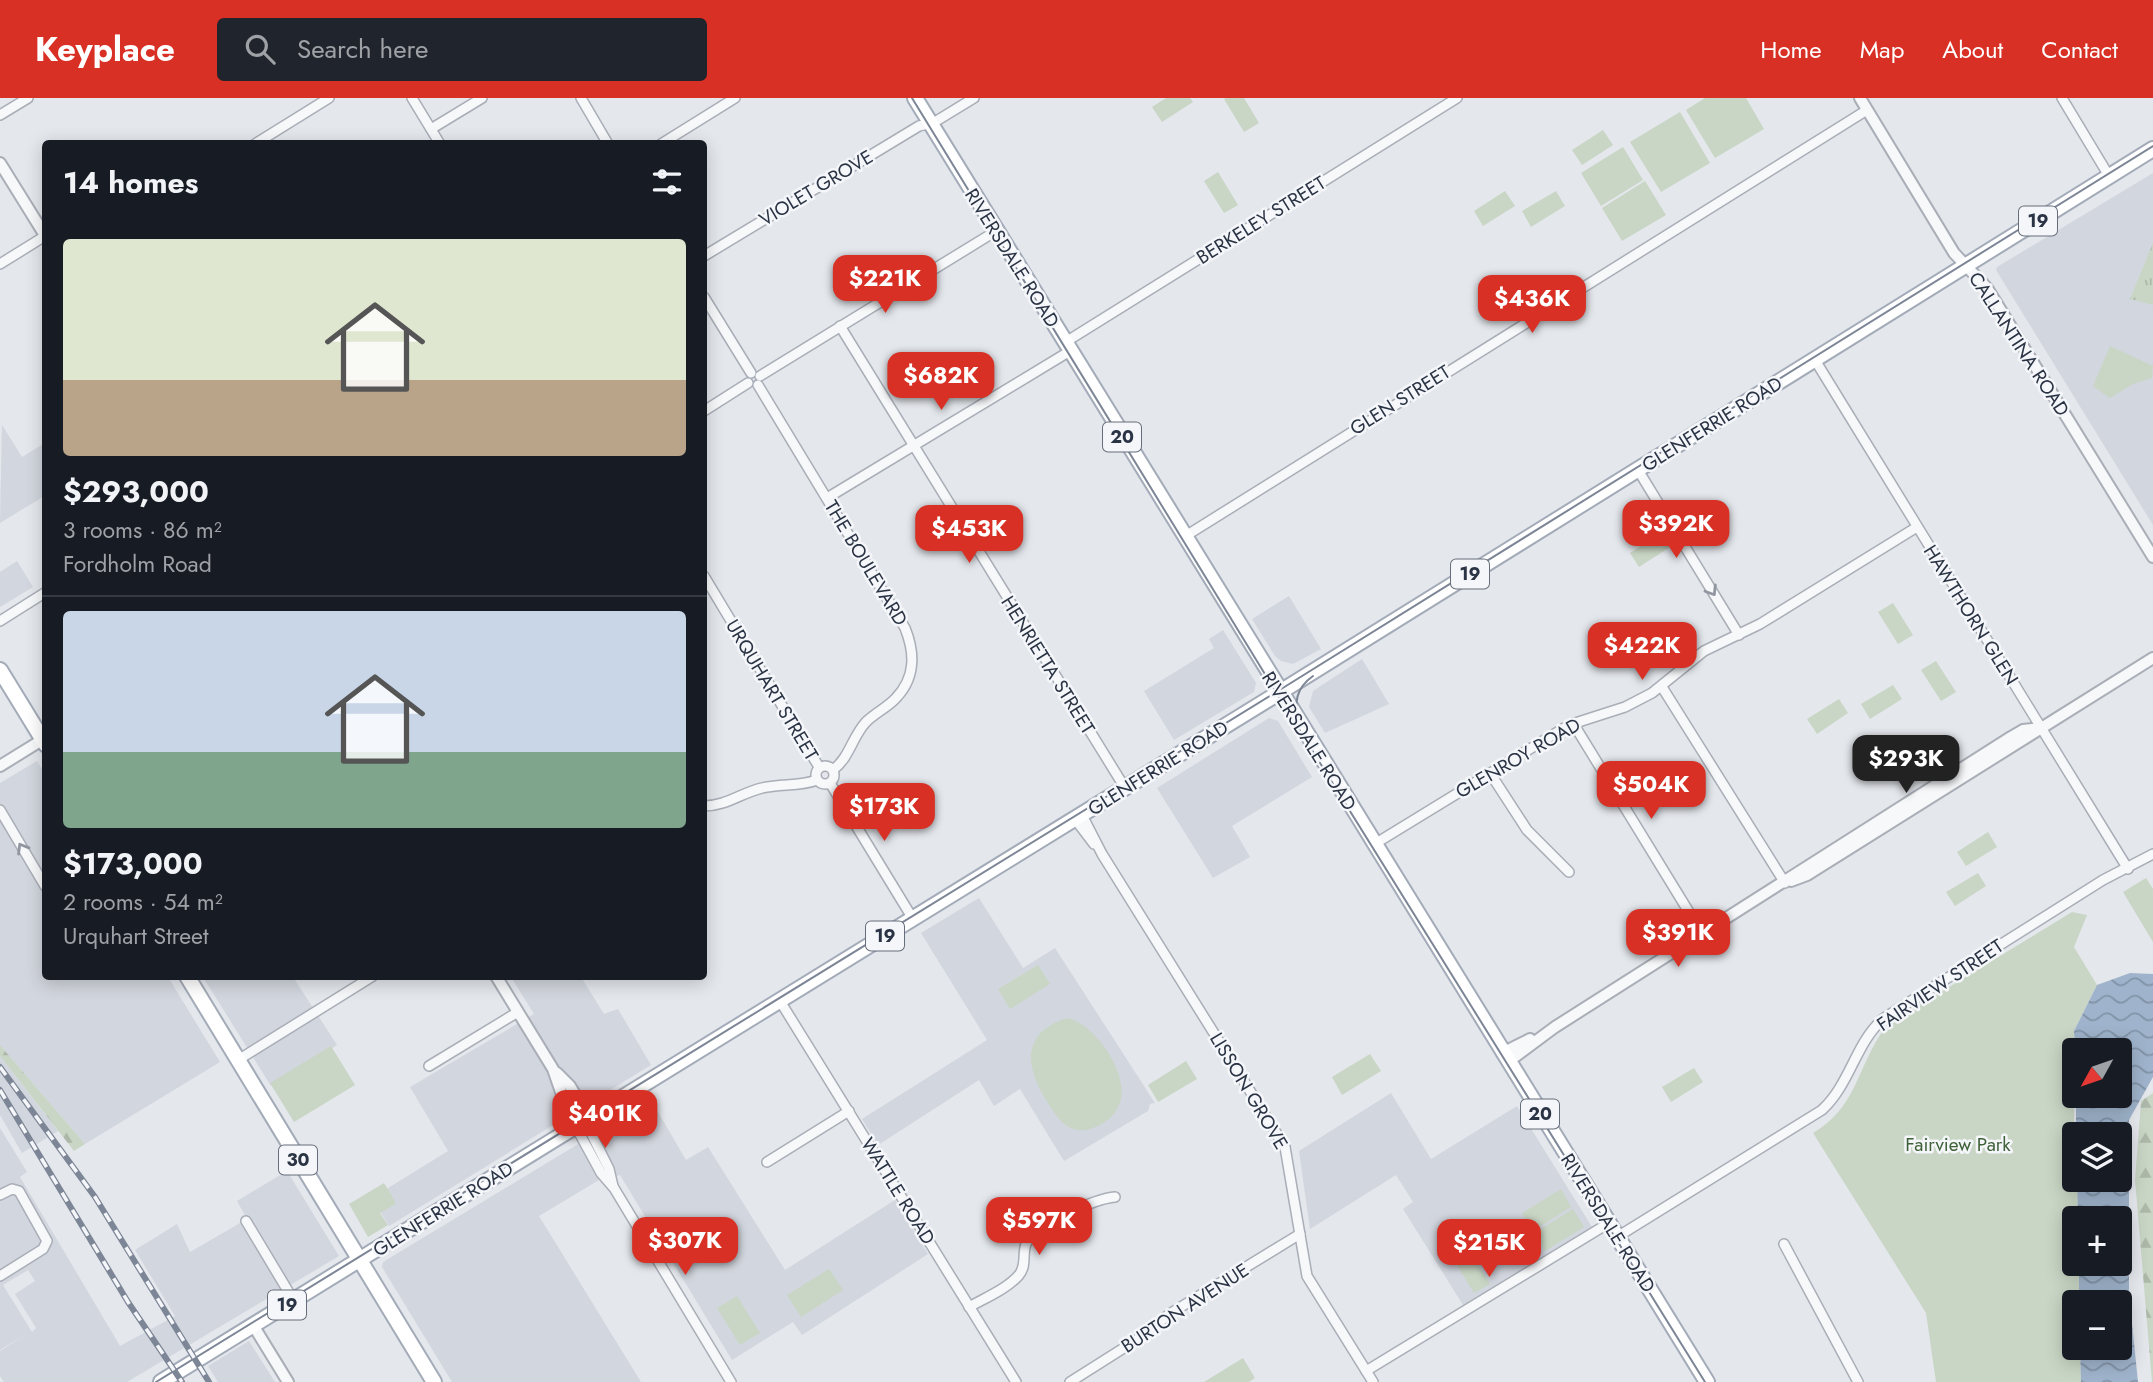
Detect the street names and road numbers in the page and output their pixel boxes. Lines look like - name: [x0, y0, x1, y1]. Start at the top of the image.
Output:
- street label: VIOLET GROVE: [754, 143, 878, 233]
- street label: BERKELEY STREET: [1191, 169, 1331, 271]
- street label: RIVERSDALE ROAD: [958, 183, 1066, 333]
- road number: 19: [2019, 207, 2057, 236]
- street label: CALLANTINA ROAD: [1962, 267, 2076, 422]
- street label: GLEN STREET: [1345, 358, 1456, 442]
- street label: GLENFERRIE ROAD: [1637, 370, 1787, 478]
- road number: 20: [1103, 422, 1141, 452]
- street label: THE BOULEVARD: [818, 495, 914, 631]
- street label: HAWTHORN GLEN: [1917, 540, 2025, 690]
- road number: 19: [1451, 560, 1489, 588]
- street label: HENRIETTA STREET: [994, 591, 1102, 740]
- street label: URQUHART STREET: [719, 614, 825, 766]
- street label: RIVERSDALE ROAD: [1255, 666, 1363, 816]
- street label: GLENROY ROAD: [1450, 711, 1586, 805]
- street label: GLENFERRIE ROAD: [1083, 714, 1233, 822]
- road number: 19: [866, 922, 904, 950]
- street label: FAIRVIEW STREET: [1871, 932, 2009, 1038]
- street label: LISSON GROVE: [1203, 1027, 1295, 1155]
- road number: 20: [1521, 1099, 1559, 1128]
- street label: WATTLE ROAD: [854, 1132, 942, 1250]
- road number: 30: [279, 1146, 317, 1175]
- street label: RIVERSDALE ROAD: [1554, 1148, 1662, 1298]
- street label: GLENFERRIE ROAD: [368, 1155, 518, 1263]
- street label: BURTON AVENUE: [1116, 1257, 1254, 1359]
- road number: 19: [268, 1290, 306, 1320]

